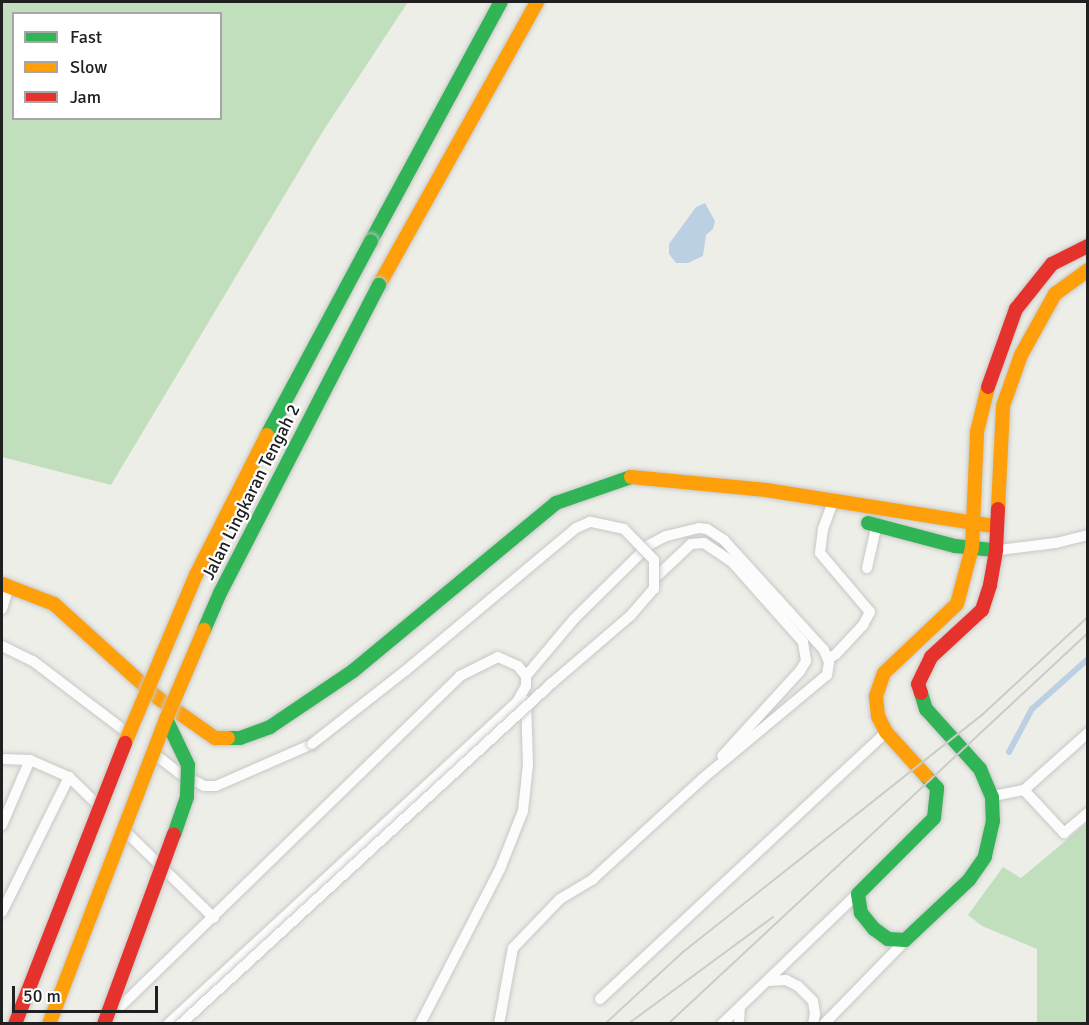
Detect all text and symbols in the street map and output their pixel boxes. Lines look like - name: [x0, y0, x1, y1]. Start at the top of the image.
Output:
- legend: [12, 12, 222, 120]
- text: Fast: [70, 26, 102, 48]
- text: Slow: [70, 56, 107, 78]
- text: Jam: [70, 86, 101, 108]
- street label: Jalan Lingkaran Tengah 2: [197, 401, 305, 583]
- scale bar: [15, 974, 160, 1012]
- text: 50 m: [23, 985, 61, 1007]

